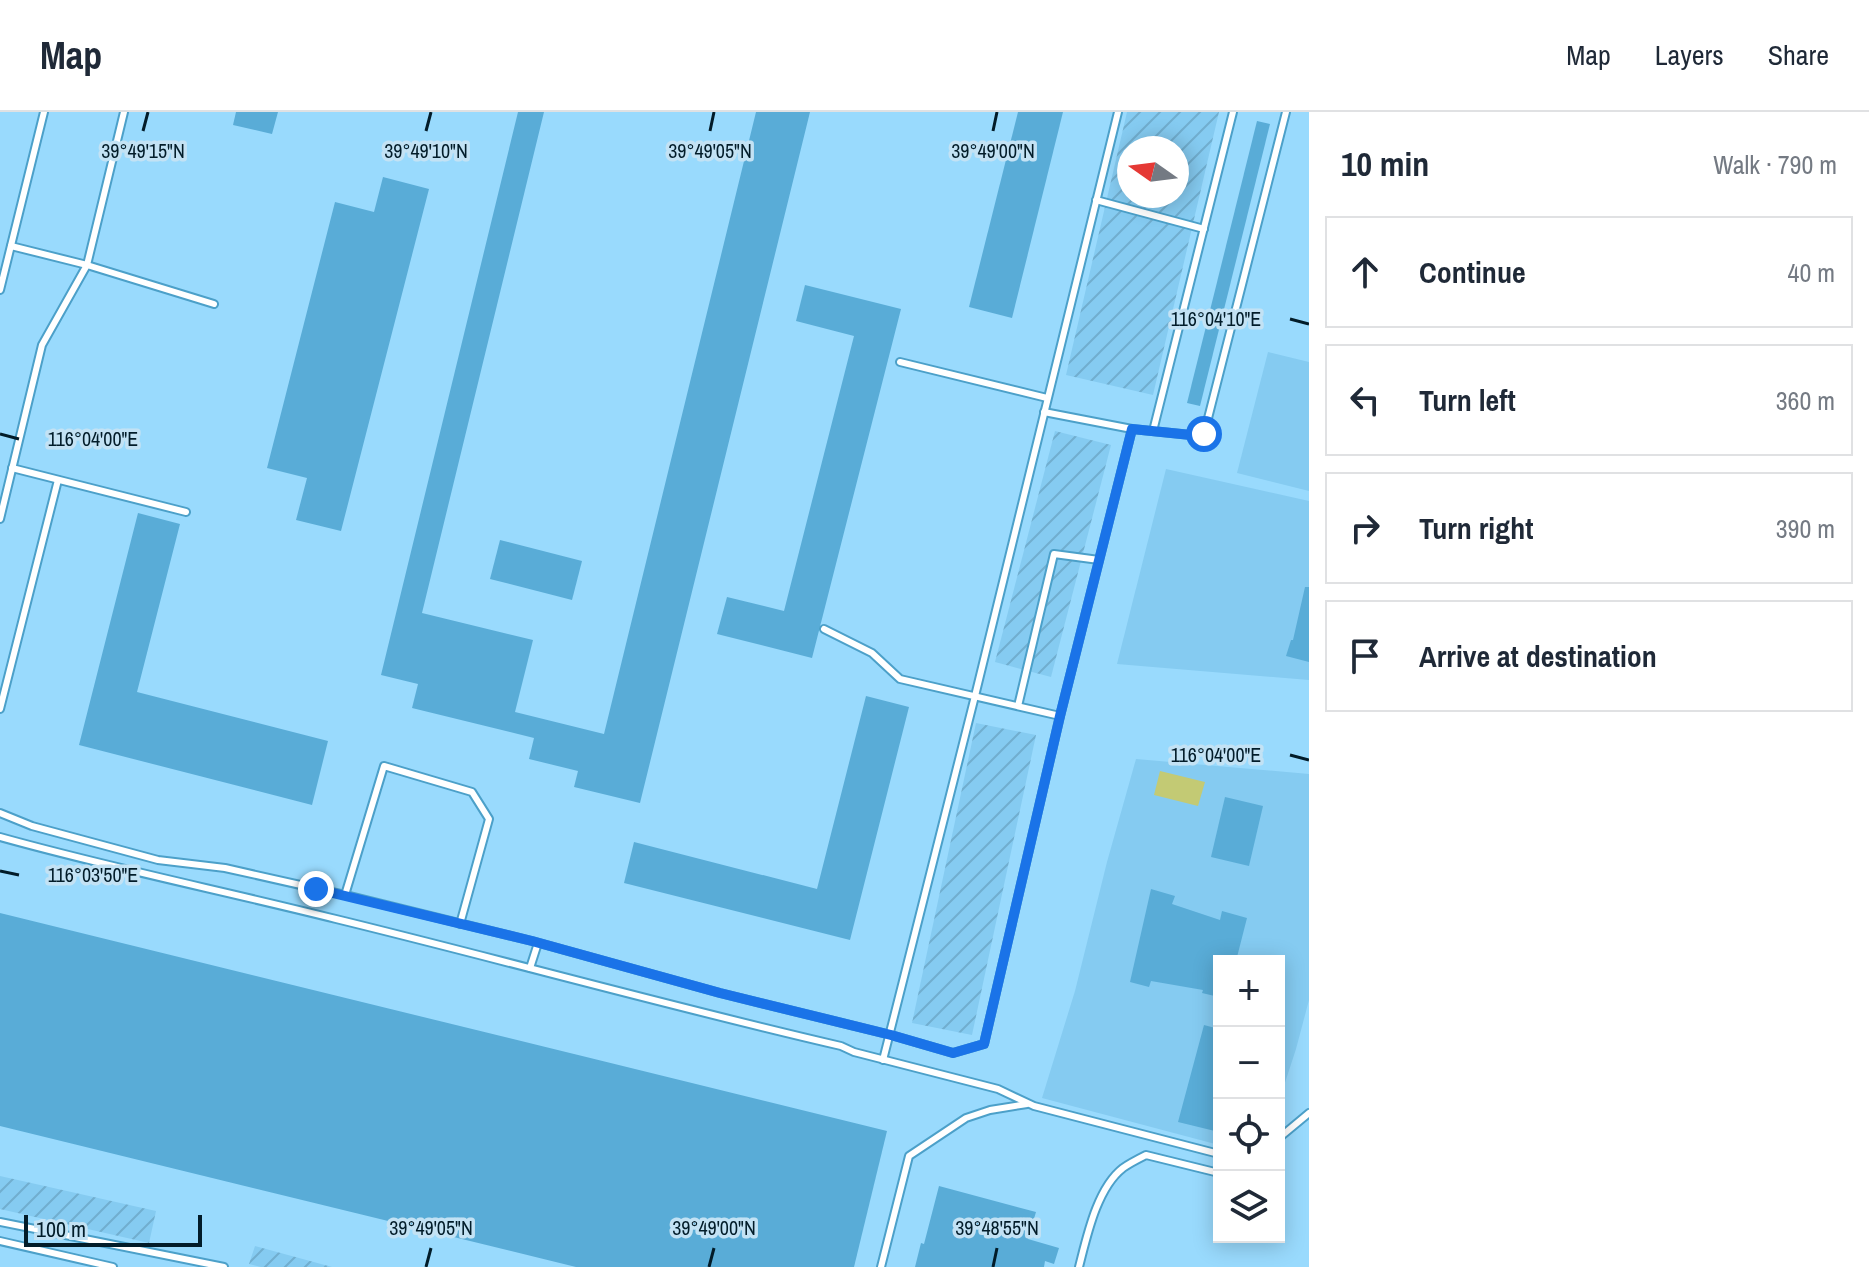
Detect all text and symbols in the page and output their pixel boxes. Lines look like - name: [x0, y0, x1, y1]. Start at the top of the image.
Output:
- text: Map: [40, 30, 102, 81]
- text: Map: [1566, 36, 1611, 74]
- text: Layers: [1655, 36, 1724, 74]
- text: Share: [1768, 36, 1829, 74]
- north arrow: [1117, 136, 1189, 208]
- text: 39°49'15"N: [101, 137, 185, 164]
- text: 39°49'10"N: [384, 137, 468, 164]
- text: 39°49'05"N: [668, 137, 752, 164]
- text: 39°49'00"N: [951, 137, 1035, 164]
- text: 10 min: [1341, 141, 1429, 187]
- text: Walk · 790 m: [1713, 147, 1837, 182]
- icon: ahead: [1343, 250, 1387, 294]
- text: Continue: [1419, 252, 1526, 292]
- text: 40 m: [1788, 255, 1835, 290]
- text: 116°04'10"E: [1171, 305, 1261, 332]
- icon: left: [1343, 378, 1387, 422]
- text: Turn left: [1419, 380, 1516, 420]
- text: 360 m: [1776, 383, 1835, 418]
- route start: [1186, 416, 1222, 452]
- text: 116°04'00"E: [48, 425, 138, 452]
- icon: right: [1343, 506, 1387, 550]
- text: Turn right: [1419, 508, 1533, 548]
- text: 390 m: [1776, 511, 1835, 546]
- icon: arrive: [1343, 634, 1387, 678]
- text: Arrive at destination: [1419, 636, 1657, 676]
- text: 116°04'00"E: [1171, 741, 1261, 768]
- text: 116°03'50"E: [48, 861, 138, 888]
- route end: [298, 871, 334, 907]
- map controls: [1213, 955, 1285, 1243]
- button: +: [1213, 955, 1285, 1027]
- button: −: [1213, 1027, 1285, 1099]
- button: locate: [1213, 1099, 1285, 1171]
- button: layers: [1213, 1171, 1285, 1243]
- scale bar: [24, 1211, 202, 1247]
- text: 100 m: [36, 1214, 86, 1244]
- text: 39°49'05"N: [389, 1214, 473, 1241]
- text: 39°49'00"N: [672, 1214, 756, 1241]
- text: 39°48'55"N: [955, 1214, 1039, 1241]

